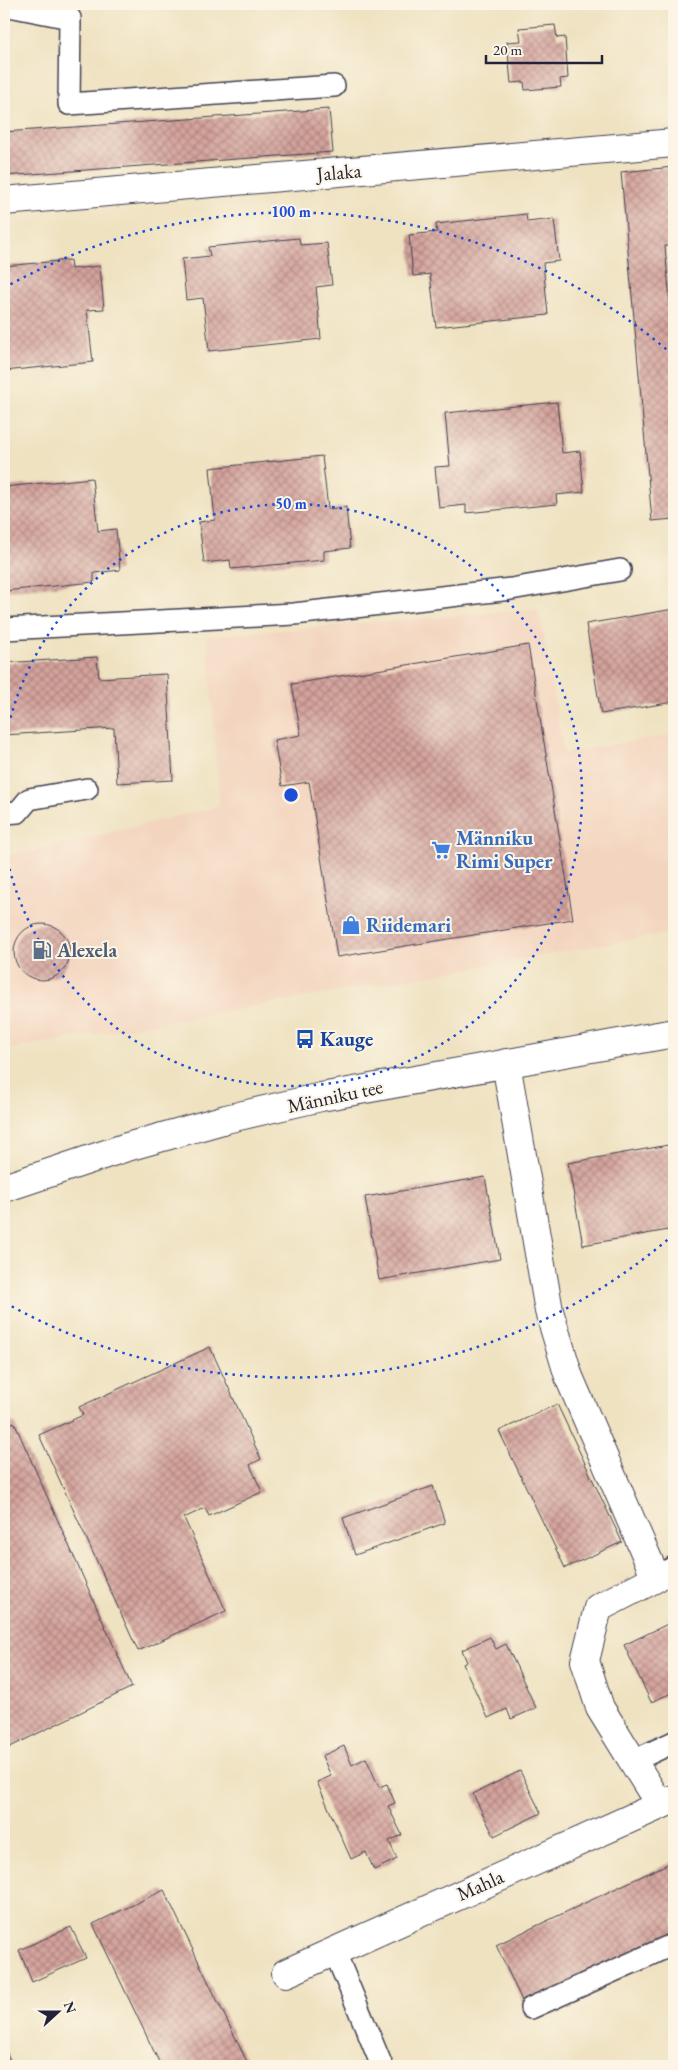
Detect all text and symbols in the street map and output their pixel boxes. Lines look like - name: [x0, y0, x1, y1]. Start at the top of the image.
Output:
- scale bar: [486, 32, 602, 64]
- text: 20 m: [493, 40, 522, 59]
- street label: Jalaka: [313, 157, 363, 187]
- text: 100 m: [271, 202, 311, 221]
- text: 50 m: [275, 494, 307, 513]
- centre of rings: [282, 786, 300, 804]
- place label: Männiku Rimi Super: [456, 825, 553, 874]
- supermarket icon: Männiku Rimi Super: [430, 839, 452, 861]
- place label: Riidemari: [366, 912, 451, 938]
- shop icon: Riidemari: [340, 914, 362, 936]
- place label: Alexela: [56, 937, 117, 963]
- fuel station icon: Alexela: [31, 939, 53, 961]
- place label: Kauge: [320, 1026, 373, 1052]
- bus stop icon: Kauge: [294, 1028, 316, 1050]
- street label: Männiku tee: [285, 1073, 385, 1119]
- street label: Mahla: [452, 1863, 508, 1907]
- north arrow: [32, 1988, 82, 2038]
- text: N: [60, 1999, 81, 2016]

